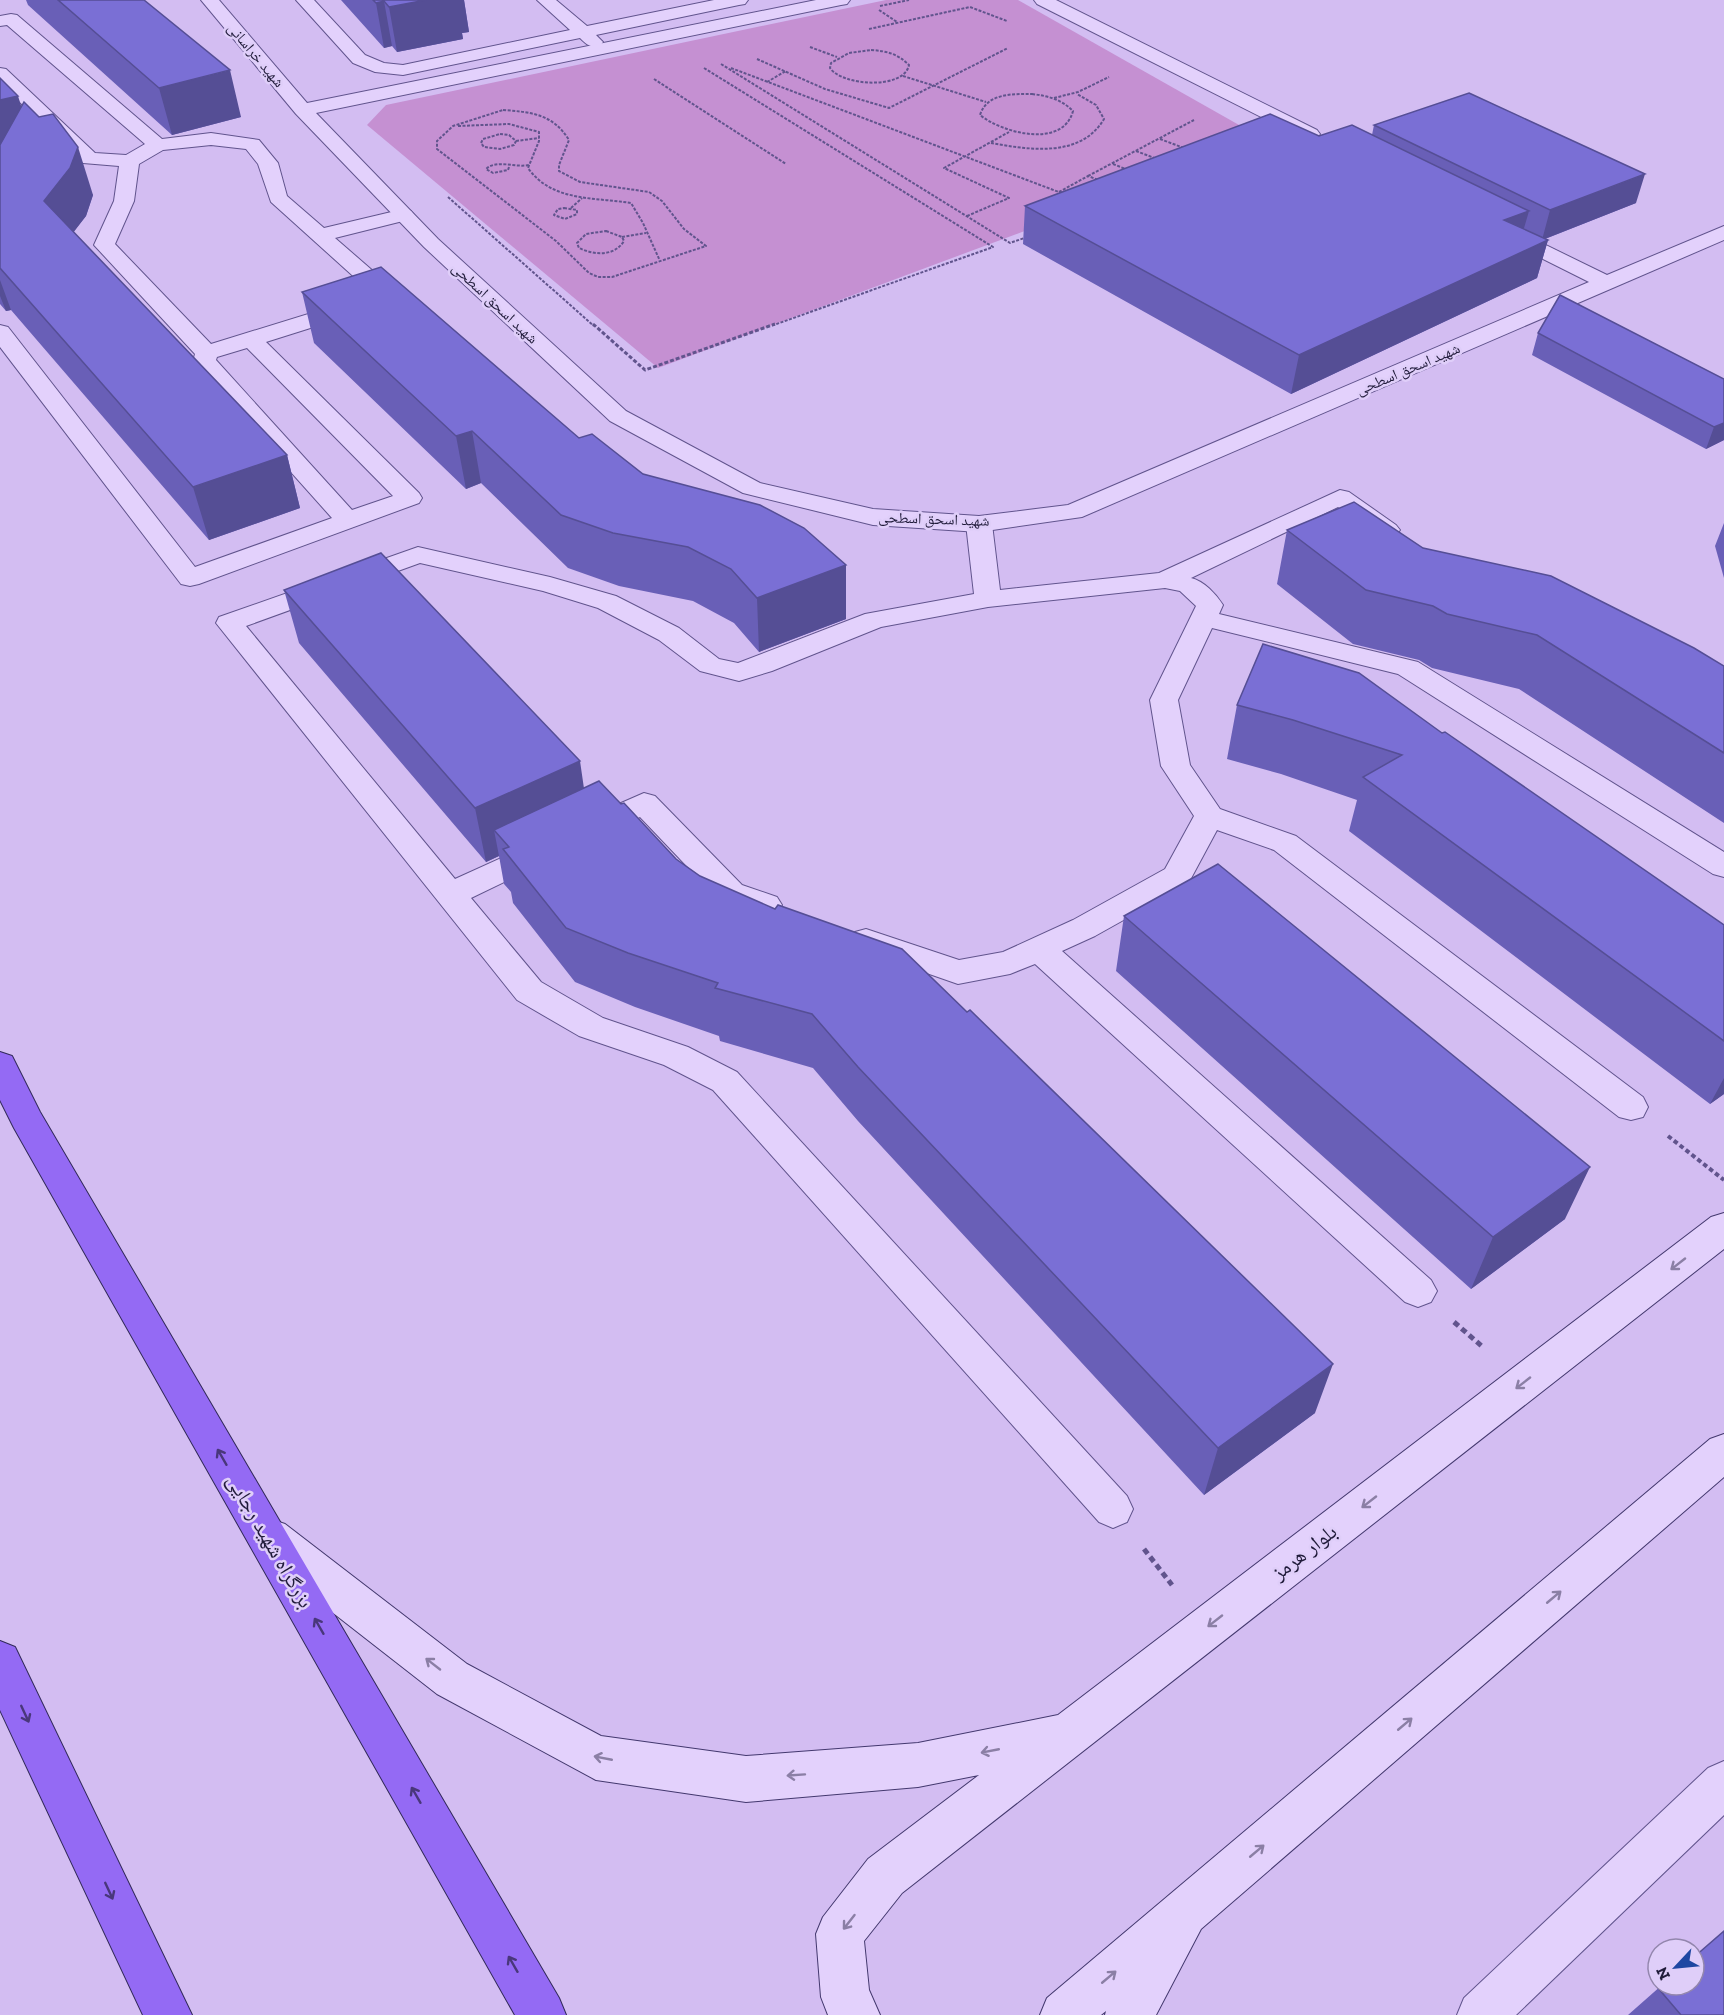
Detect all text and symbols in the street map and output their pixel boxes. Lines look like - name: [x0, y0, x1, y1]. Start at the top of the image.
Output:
- street label: شهید خراسانی: [223, 19, 288, 92]
- street label: شهید اسحق اسطحی: [448, 259, 542, 348]
- street label: شهید اسحق اسطحی: [1353, 339, 1463, 400]
- street label: شهید اسحق اسطحی: [878, 508, 990, 531]
- one-way arrow: [1670, 1257, 1686, 1270]
- one-way arrow: [1515, 1376, 1531, 1389]
- one-way arrow: [215, 1449, 227, 1466]
- street label: بزرگراه شهید رجایی: [221, 1469, 319, 1613]
- one-way arrow: [1361, 1495, 1377, 1508]
- street label: بلوار هرمز: [1265, 1518, 1341, 1585]
- one-way arrow: [1546, 1590, 1561, 1604]
- one-way arrow: [1207, 1615, 1223, 1628]
- one-way arrow: [313, 1618, 325, 1635]
- one-way arrow: [426, 1658, 442, 1671]
- one-way arrow: [20, 1705, 32, 1723]
- one-way arrow: [1397, 1717, 1412, 1731]
- one-way arrow: [980, 1746, 1000, 1757]
- one-way arrow: [594, 1752, 613, 1763]
- one-way arrow: [787, 1770, 807, 1781]
- one-way arrow: [410, 1787, 422, 1804]
- one-way arrow: [1249, 1844, 1265, 1857]
- one-way arrow: [103, 1881, 115, 1899]
- one-way arrow: [843, 1914, 855, 1930]
- north arrow: [1646, 1937, 1706, 1997]
- one-way arrow: [507, 1956, 519, 1973]
- text: N: [1652, 1964, 1674, 1983]
- one-way arrow: [1101, 1970, 1116, 1984]

